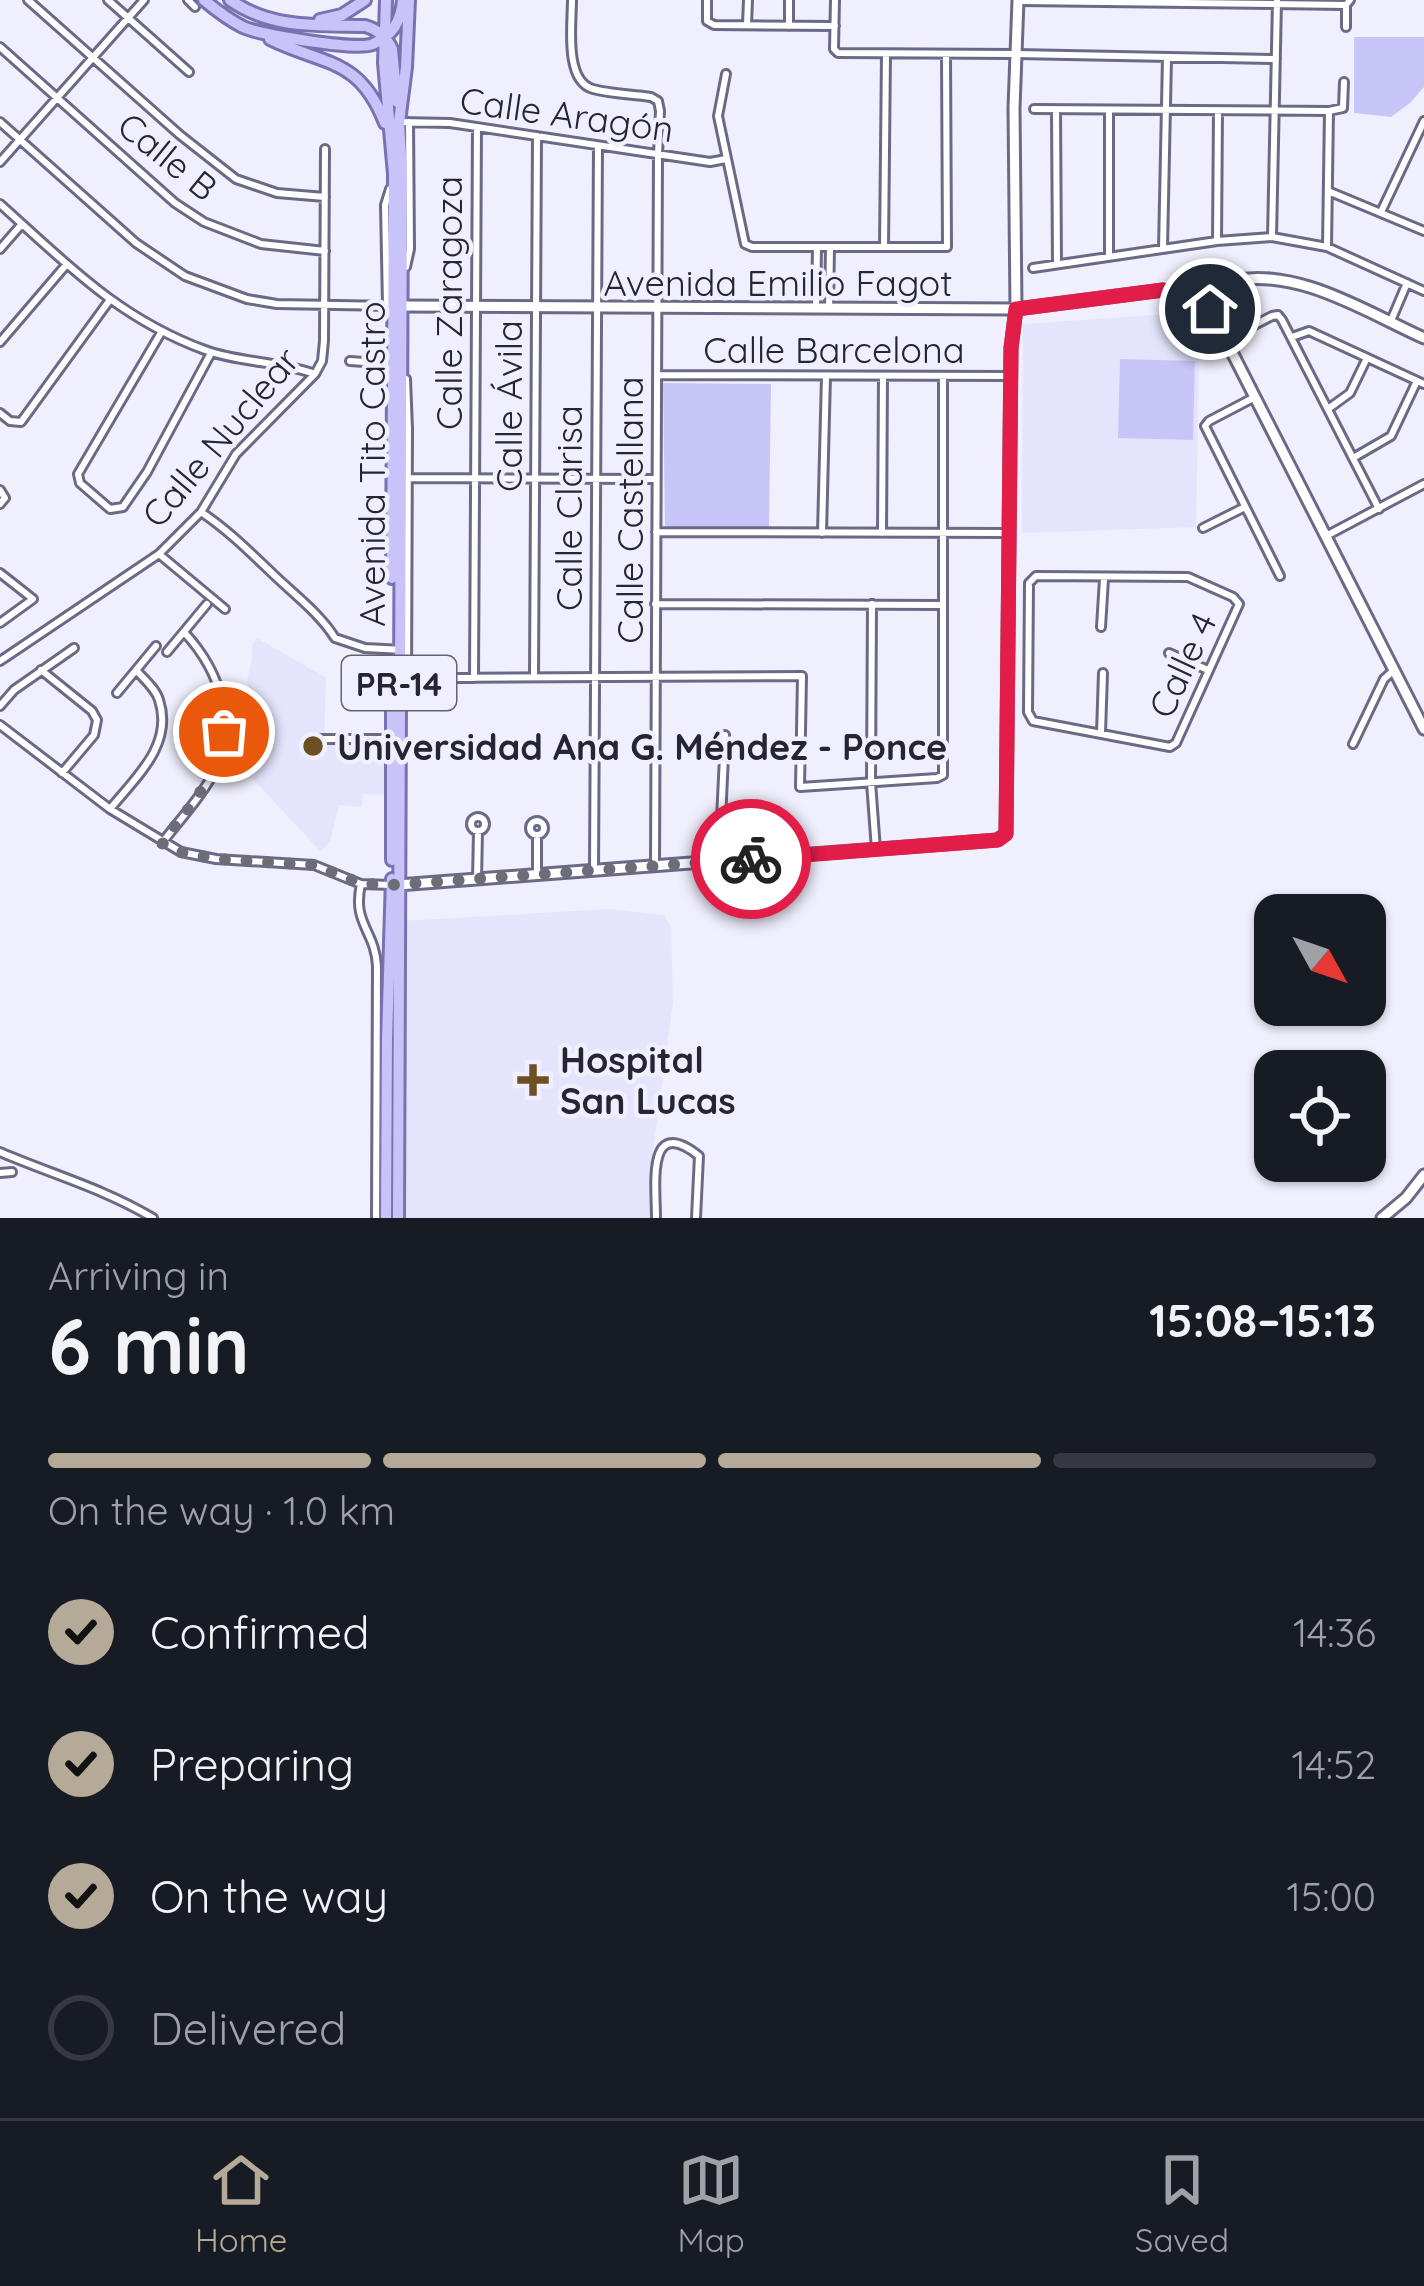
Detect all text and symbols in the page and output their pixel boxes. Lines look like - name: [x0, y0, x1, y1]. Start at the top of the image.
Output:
- street label: Calle Aragón: [457, 77, 677, 151]
- street label: Calle B: [109, 102, 227, 210]
- street label: Calle Zaragoza: [426, 176, 471, 430]
- pin: [1159, 258, 1261, 360]
- street label: Avenida Emilio Fagot: [603, 260, 953, 305]
- icon: home: [1177, 276, 1243, 342]
- street label: Avenida Tito Castro: [349, 301, 394, 627]
- street label: Calle Ávila: [486, 320, 531, 492]
- street label: Calle Barcelona: [703, 327, 965, 372]
- street label: Calle Nuclear: [132, 338, 308, 536]
- street label: Calle Castellana: [607, 376, 652, 644]
- street label: Calle Clarisa: [546, 405, 591, 611]
- street label: Calle 4: [1138, 605, 1226, 725]
- road number: PR-14: [342, 656, 456, 710]
- pin: [173, 681, 275, 783]
- icon: bag: [191, 699, 257, 765]
- place label: Universidad Ana G. Méndez - Ponce: [337, 724, 947, 769]
- marker: Universidad Ana G. Méndez - Ponce: [300, 733, 326, 759]
- courier: [691, 799, 811, 919]
- icon: bike: [718, 826, 784, 892]
- north arrow: [1254, 894, 1386, 1026]
- map controls: [1254, 894, 1386, 1182]
- place label: Hospital San Lucas: [560, 1037, 736, 1123]
- button: locate: [1254, 1050, 1386, 1182]
- marker: Hospital San Lucas: [517, 1064, 549, 1096]
- text: Arriving in: [48, 1251, 229, 1300]
- text: 15:08–15:13: [1149, 1292, 1376, 1348]
- text: 6 min: [48, 1296, 250, 1394]
- text: On the way · 1.0 km: [48, 1486, 395, 1535]
- icon: check: [48, 1599, 114, 1665]
- text: Confirmed: [150, 1604, 369, 1660]
- text: 14:36: [1293, 1608, 1376, 1657]
- icon: check: [48, 1731, 114, 1797]
- text: Preparing: [150, 1736, 354, 1792]
- text: 14:52: [1291, 1740, 1376, 1789]
- icon: check: [48, 1863, 114, 1929]
- text: On the way: [150, 1868, 388, 1924]
- text: 15:00: [1287, 1872, 1376, 1921]
- text: Delivered: [150, 2000, 346, 2056]
- tab: Home: [195, 2147, 287, 2260]
- tab: Map: [678, 2147, 745, 2260]
- tab: Saved: [1135, 2147, 1229, 2260]

